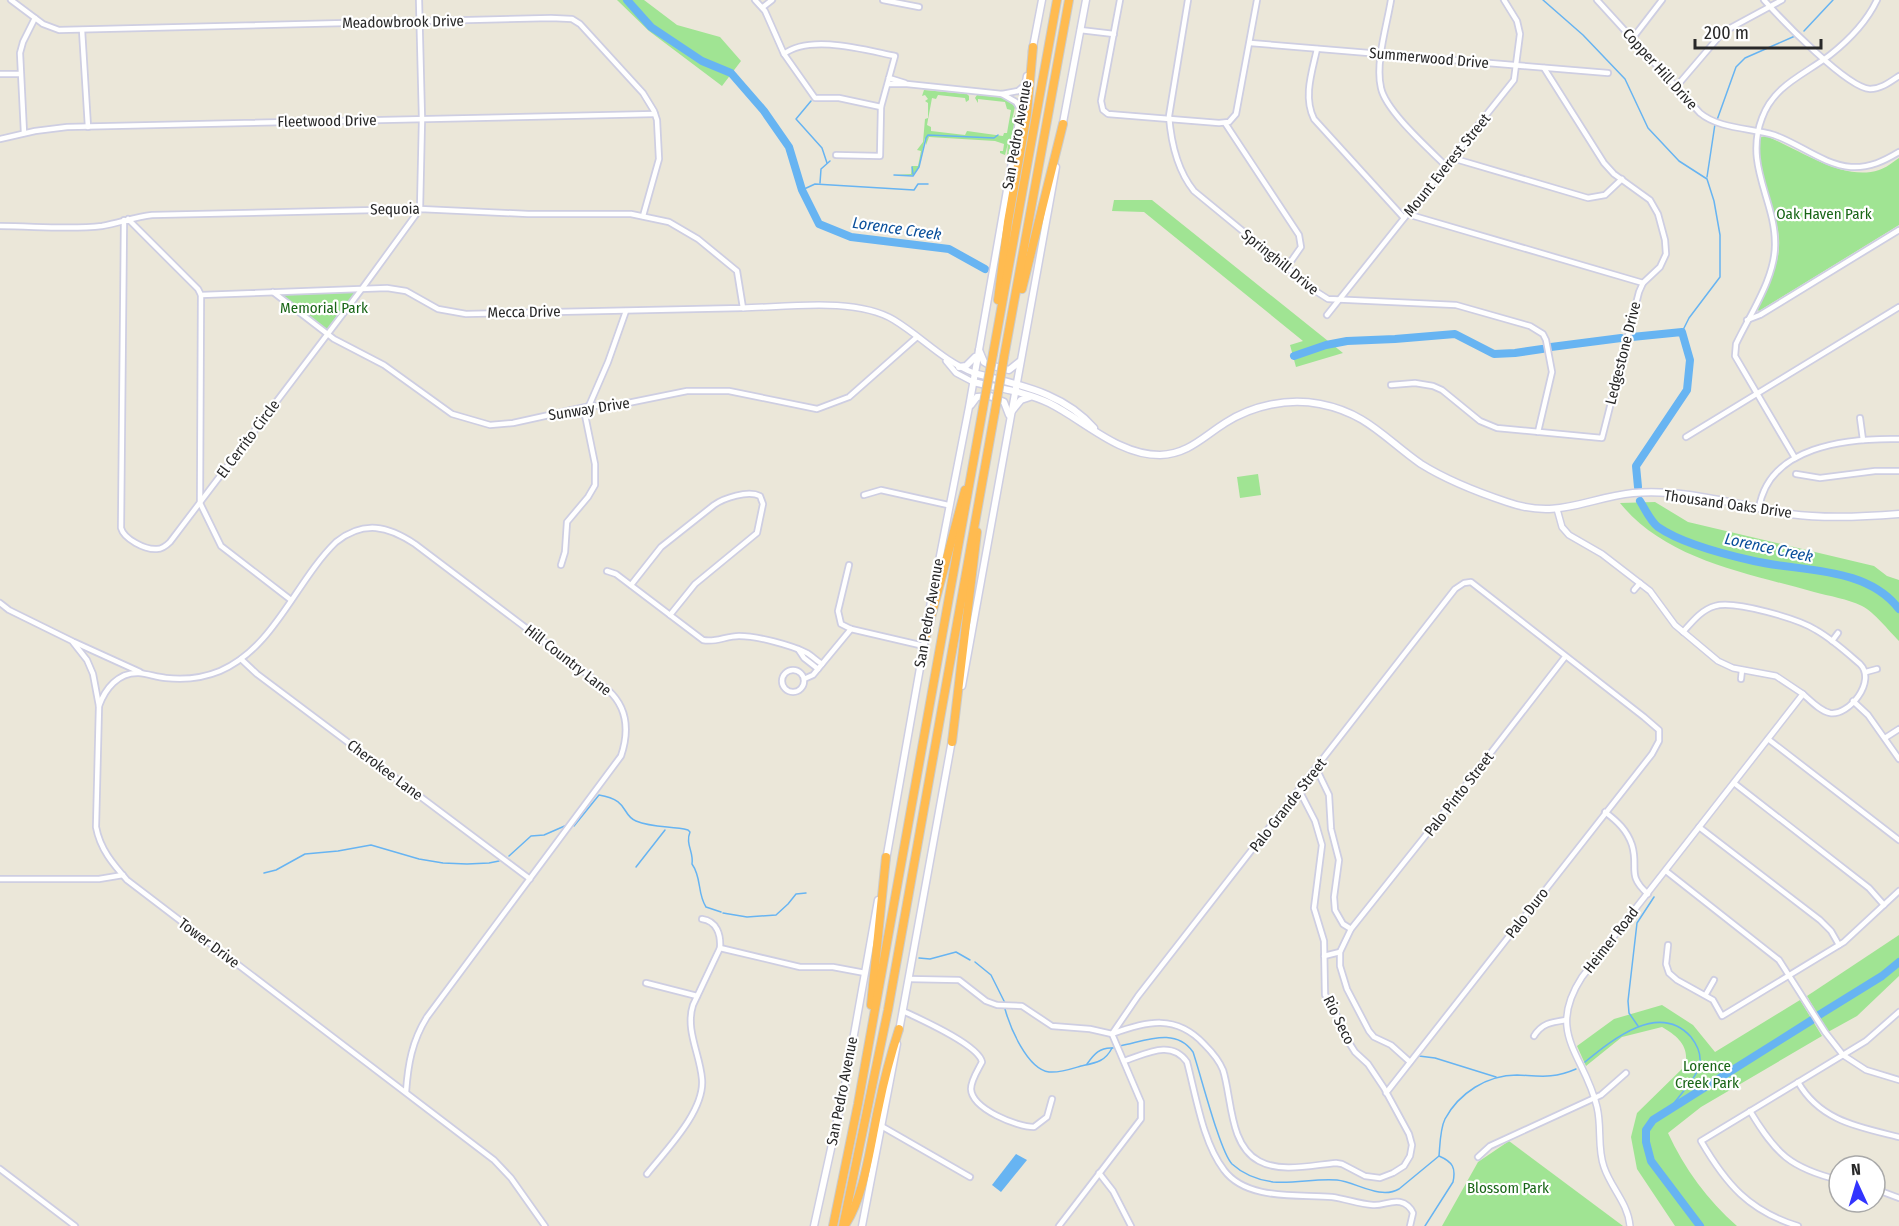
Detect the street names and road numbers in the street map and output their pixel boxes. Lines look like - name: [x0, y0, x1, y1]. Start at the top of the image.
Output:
- street label: Meadowbrook Drive: [342, 12, 464, 32]
- street label: Copper Hill Drive: [1619, 25, 1701, 113]
- street label: Summerwood Drive: [1368, 44, 1490, 72]
- street label: San Pedro Avenue: [999, 79, 1035, 191]
- street label: Mount Everest Street: [1400, 110, 1494, 220]
- street label: Fleetwood Drive: [277, 111, 377, 131]
- street label: Sequoia: [370, 200, 420, 218]
- street label: Springhill Drive: [1238, 225, 1322, 299]
- street label: Ledgestone Drive: [1601, 300, 1645, 406]
- street label: Mecca Drive: [487, 302, 561, 322]
- street label: Sunway Drive: [547, 394, 631, 424]
- street label: El Cerrito Circle: [213, 396, 283, 482]
- street label: Thousand Oaks Drive: [1663, 486, 1793, 522]
- street label: San Pedro Avenue: [911, 557, 947, 669]
- street label: Hill Country Lane: [521, 621, 615, 699]
- street label: Cherokee Lane: [344, 736, 426, 804]
- street label: Palo Pinto Street: [1420, 748, 1498, 840]
- street label: Palo Grande Street: [1246, 754, 1330, 855]
- street label: Palo Duro: [1502, 884, 1552, 942]
- street label: Heimer Road: [1580, 903, 1642, 977]
- street label: Tower Drive: [175, 914, 243, 972]
- street label: Rio Seco: [1319, 993, 1359, 1048]
- street label: San Pedro Avenue: [823, 1035, 861, 1147]

